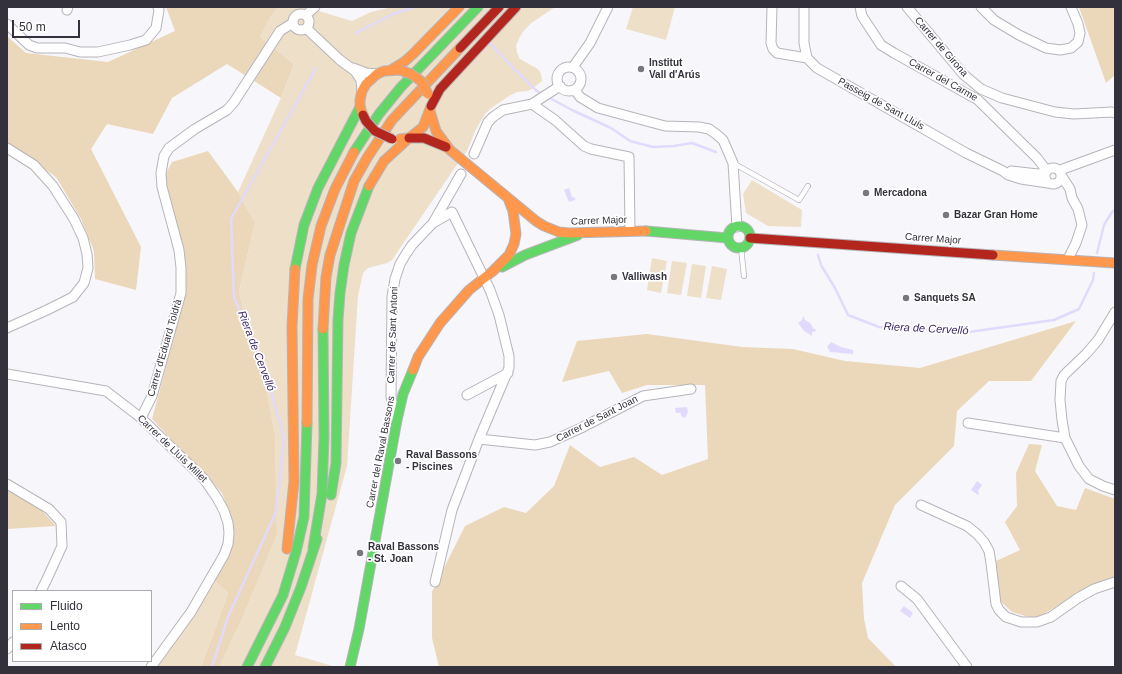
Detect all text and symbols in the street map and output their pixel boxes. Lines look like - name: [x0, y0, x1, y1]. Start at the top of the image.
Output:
- scale bar: [14, 12, 82, 38]
- street label: Carrer de Girona: [912, 15, 970, 79]
- text: 50 m: [19, 20, 46, 34]
- street label: Carrer del Carme: [906, 56, 980, 104]
- place label: Institut Vall d'Arús: [649, 57, 700, 80]
- marker: Institut Vall d'Arús: [636, 64, 646, 74]
- street label: Passeig de Sant Lluís: [836, 75, 926, 133]
- place label: Mercadona: [874, 187, 927, 199]
- marker: Mercadona: [861, 188, 871, 198]
- place label: Bazar Gran Home: [954, 209, 1038, 221]
- marker: Bazar Gran Home: [941, 210, 951, 220]
- street label: Carrer Major: [571, 214, 627, 228]
- street label: Carrer Major: [905, 231, 961, 247]
- place label: Valliwash: [622, 271, 667, 283]
- marker: Valliwash: [609, 272, 619, 282]
- street label: Carrer de Sant Antoni: [385, 286, 401, 384]
- place label: Sanquets SA: [914, 292, 976, 304]
- marker: Sanquets SA: [901, 293, 911, 303]
- street label: Carrer d'Eduard Toldrà: [145, 298, 185, 398]
- water label: Riera de Cervelló: [235, 309, 277, 393]
- water label: Riera de Cervelló: [883, 320, 969, 338]
- street label: Carrer de Sant Joan: [554, 393, 640, 445]
- street label: Carrer del Raval Bassons: [364, 395, 398, 509]
- street label: Carrer de Lluís Millet: [135, 413, 209, 485]
- place label: Raval Bassons - Piscines: [406, 449, 477, 472]
- marker: Raval Bassons - Piscines: [393, 456, 403, 466]
- place label: Raval Bassons - St. Joan: [368, 541, 439, 564]
- marker: Raval Bassons - St. Joan: [355, 548, 365, 558]
- legend: [12, 590, 152, 662]
- text: Fluido: [50, 599, 83, 613]
- text: Lento: [50, 619, 80, 633]
- text: Atasco: [50, 639, 87, 653]

